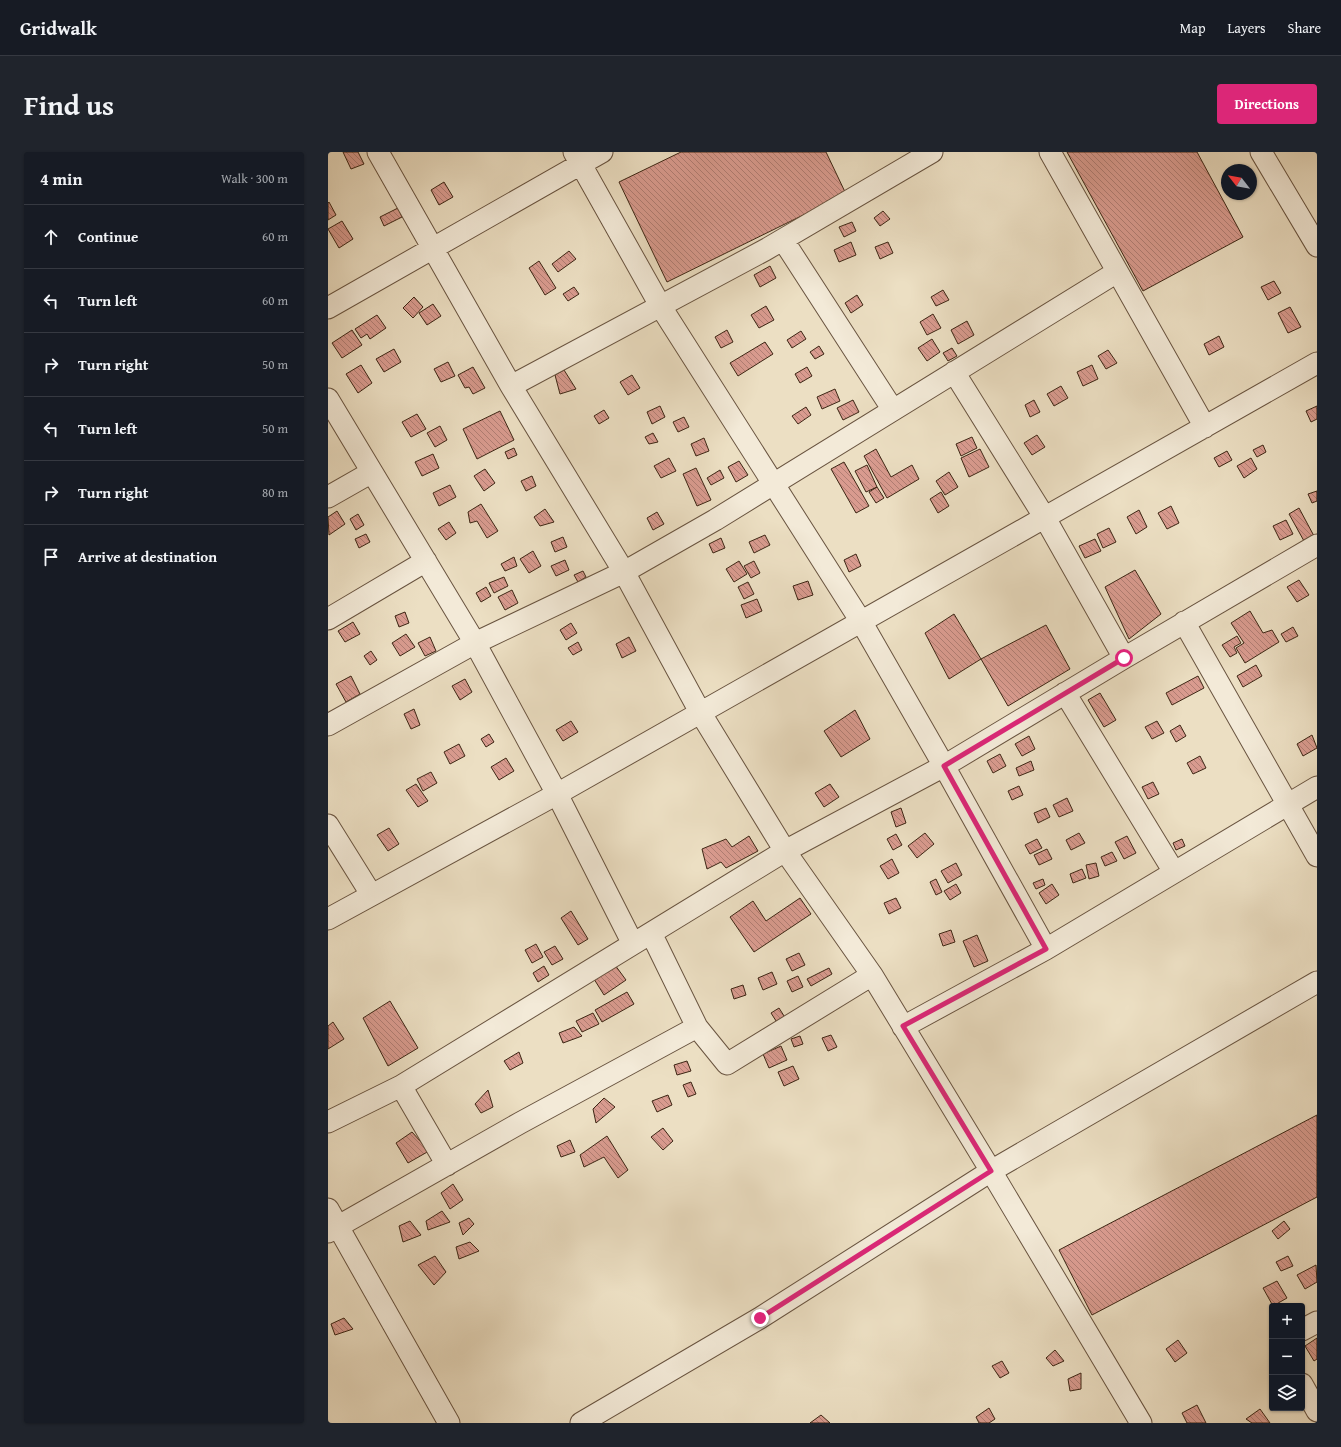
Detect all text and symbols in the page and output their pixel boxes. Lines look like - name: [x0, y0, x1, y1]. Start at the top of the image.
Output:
- text: Gridwalk: [20, 14, 97, 42]
- text: Map: [1180, 18, 1206, 38]
- text: Layers: [1228, 18, 1266, 38]
- text: Share: [1288, 18, 1321, 38]
- text: Find us: [24, 84, 114, 125]
- button: Directions: [1217, 84, 1317, 124]
- north arrow: [1221, 164, 1257, 200]
- text: 4 min: [40, 166, 82, 191]
- text: Walk · 300 m: [221, 169, 288, 188]
- icon: ahead: [40, 226, 62, 248]
- text: Continue: [78, 226, 139, 247]
- text: 60 m: [262, 227, 288, 246]
- icon: left: [40, 290, 62, 312]
- text: Turn left: [78, 290, 137, 311]
- text: 60 m: [262, 291, 288, 310]
- icon: right: [40, 354, 62, 376]
- text: Turn right: [78, 354, 149, 375]
- text: 50 m: [262, 355, 288, 374]
- icon: left: [40, 418, 62, 440]
- text: Turn left: [78, 418, 137, 439]
- text: 50 m: [262, 419, 288, 438]
- icon: right: [40, 482, 62, 504]
- text: Turn right: [78, 482, 149, 503]
- text: 80 m: [262, 483, 288, 502]
- icon: arrive: [40, 546, 62, 568]
- text: Arrive at destination: [78, 546, 217, 567]
- route start: [1115, 649, 1133, 667]
- map controls: [1269, 1303, 1305, 1411]
- button: +: [1269, 1303, 1305, 1339]
- route end: [751, 1309, 769, 1327]
- button: −: [1269, 1339, 1305, 1375]
- button: layers: [1269, 1375, 1305, 1411]

